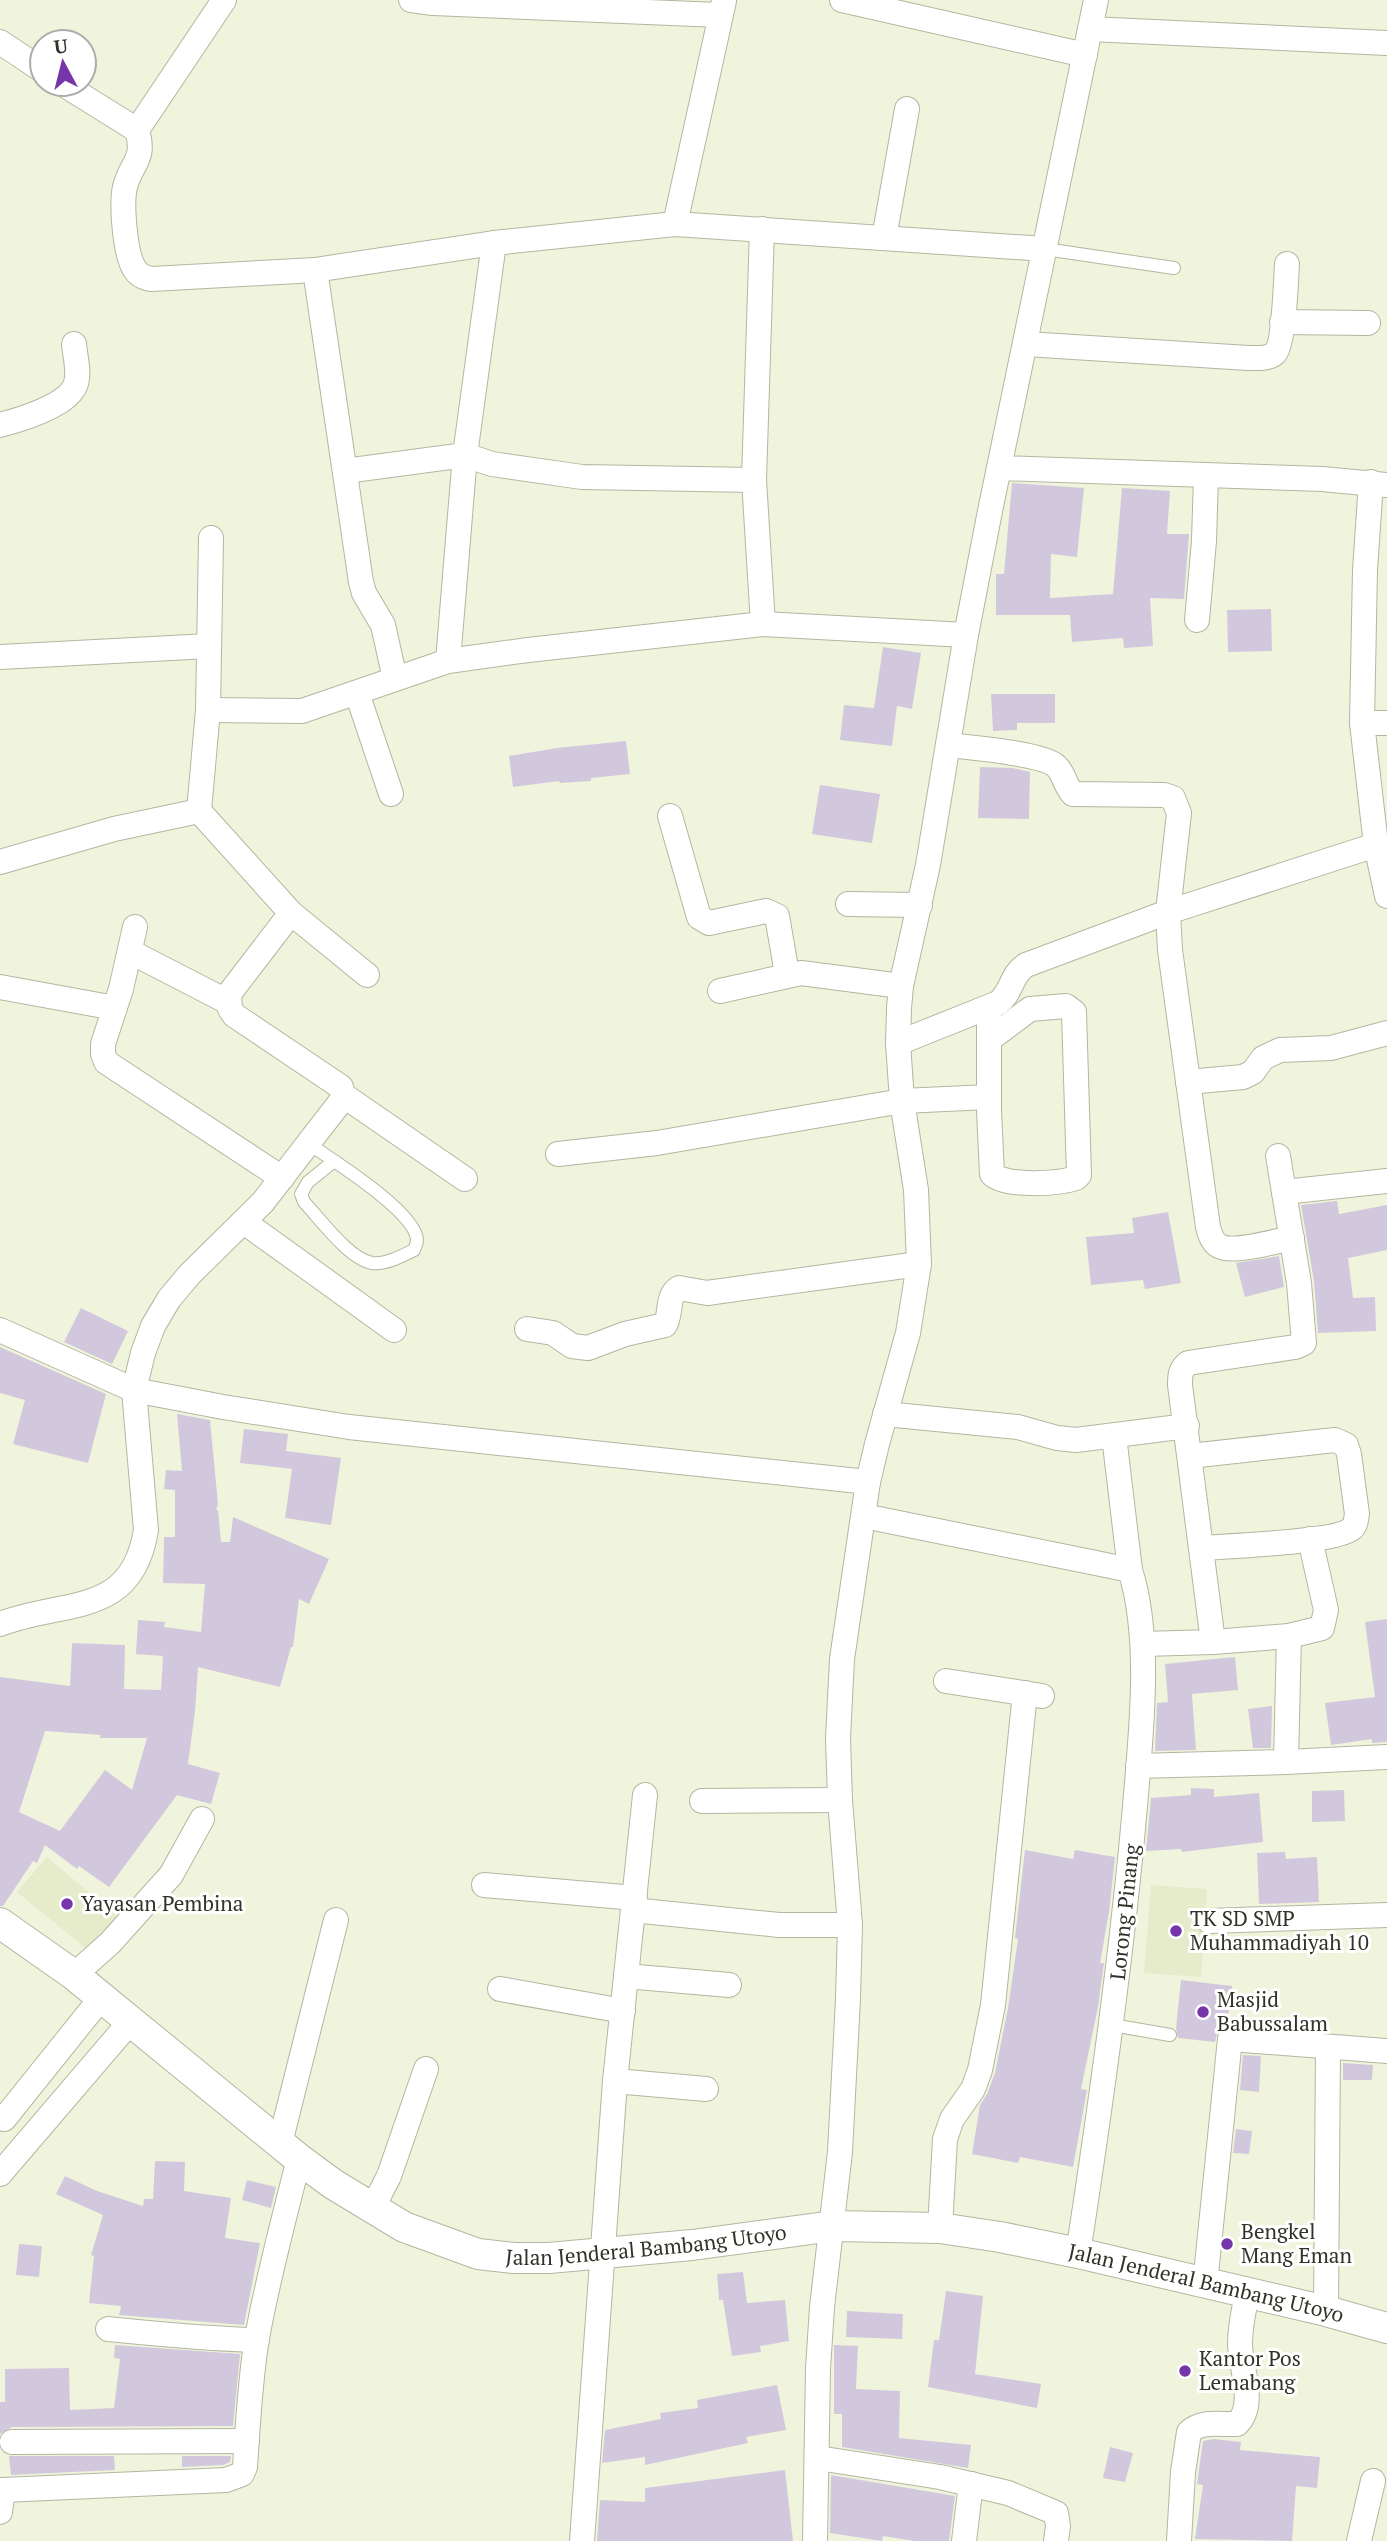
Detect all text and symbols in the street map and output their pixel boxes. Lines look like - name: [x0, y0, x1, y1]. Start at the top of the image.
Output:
- north arrow: [28, 28, 98, 98]
- text: U: [53, 32, 70, 59]
- street label: Lorong Pinang: [1103, 1841, 1145, 1981]
- place label: Yayasan Pembina: [81, 1889, 244, 1917]
- marker: Yayasan Pembina: [59, 1896, 75, 1912]
- place label: TK SD SMP Muhammadiyah 10: [1190, 1904, 1369, 1956]
- marker: TK SD SMP Muhammadiyah 10: [1168, 1923, 1184, 1939]
- place label: Masjid Babussalam: [1217, 1985, 1328, 2037]
- marker: Masjid Babussalam: [1195, 2004, 1211, 2020]
- street label: Jalan Jenderal Bambang Utoyo: [504, 2217, 788, 2271]
- place label: Bengkel Mang Eman: [1241, 2217, 1352, 2269]
- street label: Jalan Jenderal Bambang Utoyo: [1066, 2236, 1347, 2328]
- marker: Bengkel Mang Eman: [1219, 2236, 1235, 2252]
- place label: Kantor Pos Lemabang: [1199, 2344, 1301, 2396]
- marker: Kantor Pos Lemabang: [1177, 2363, 1193, 2379]

